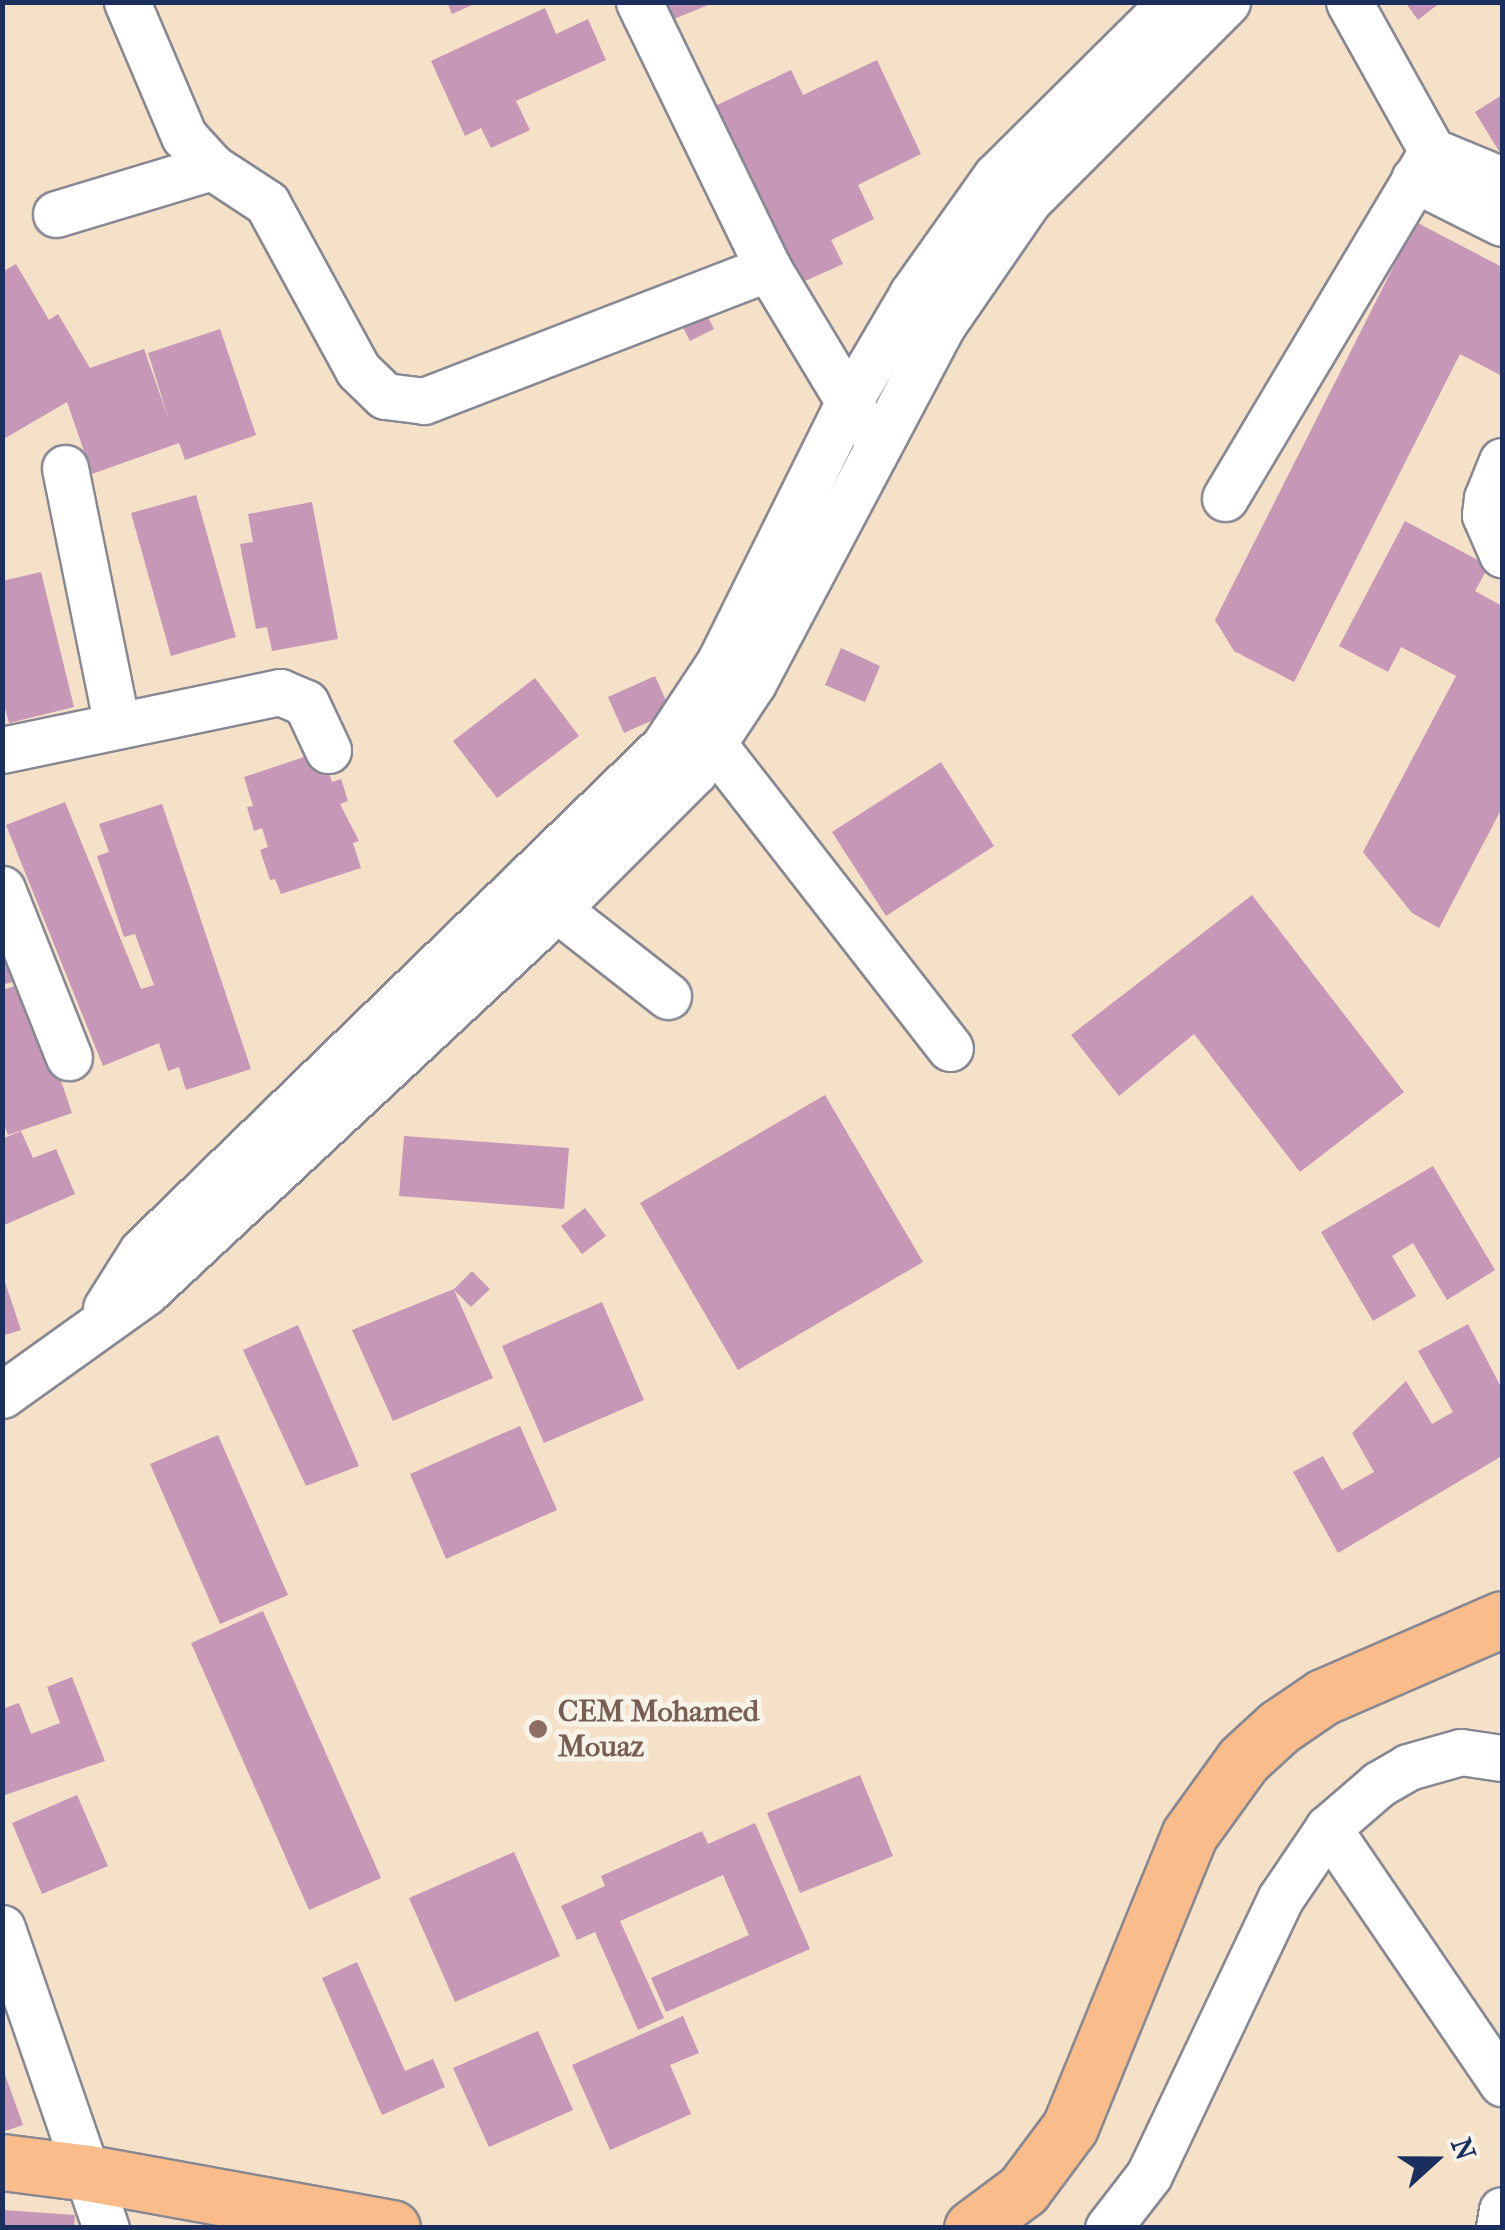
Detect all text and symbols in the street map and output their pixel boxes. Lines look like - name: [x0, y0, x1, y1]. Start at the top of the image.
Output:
- place label: CEM Mohamed Mouaz: [558, 1694, 759, 1764]
- marker: CEM Mohamed Mouaz: [527, 1718, 549, 1740]
- north arrow: [1385, 2110, 1485, 2210]
- text: N: [1444, 2133, 1483, 2165]

